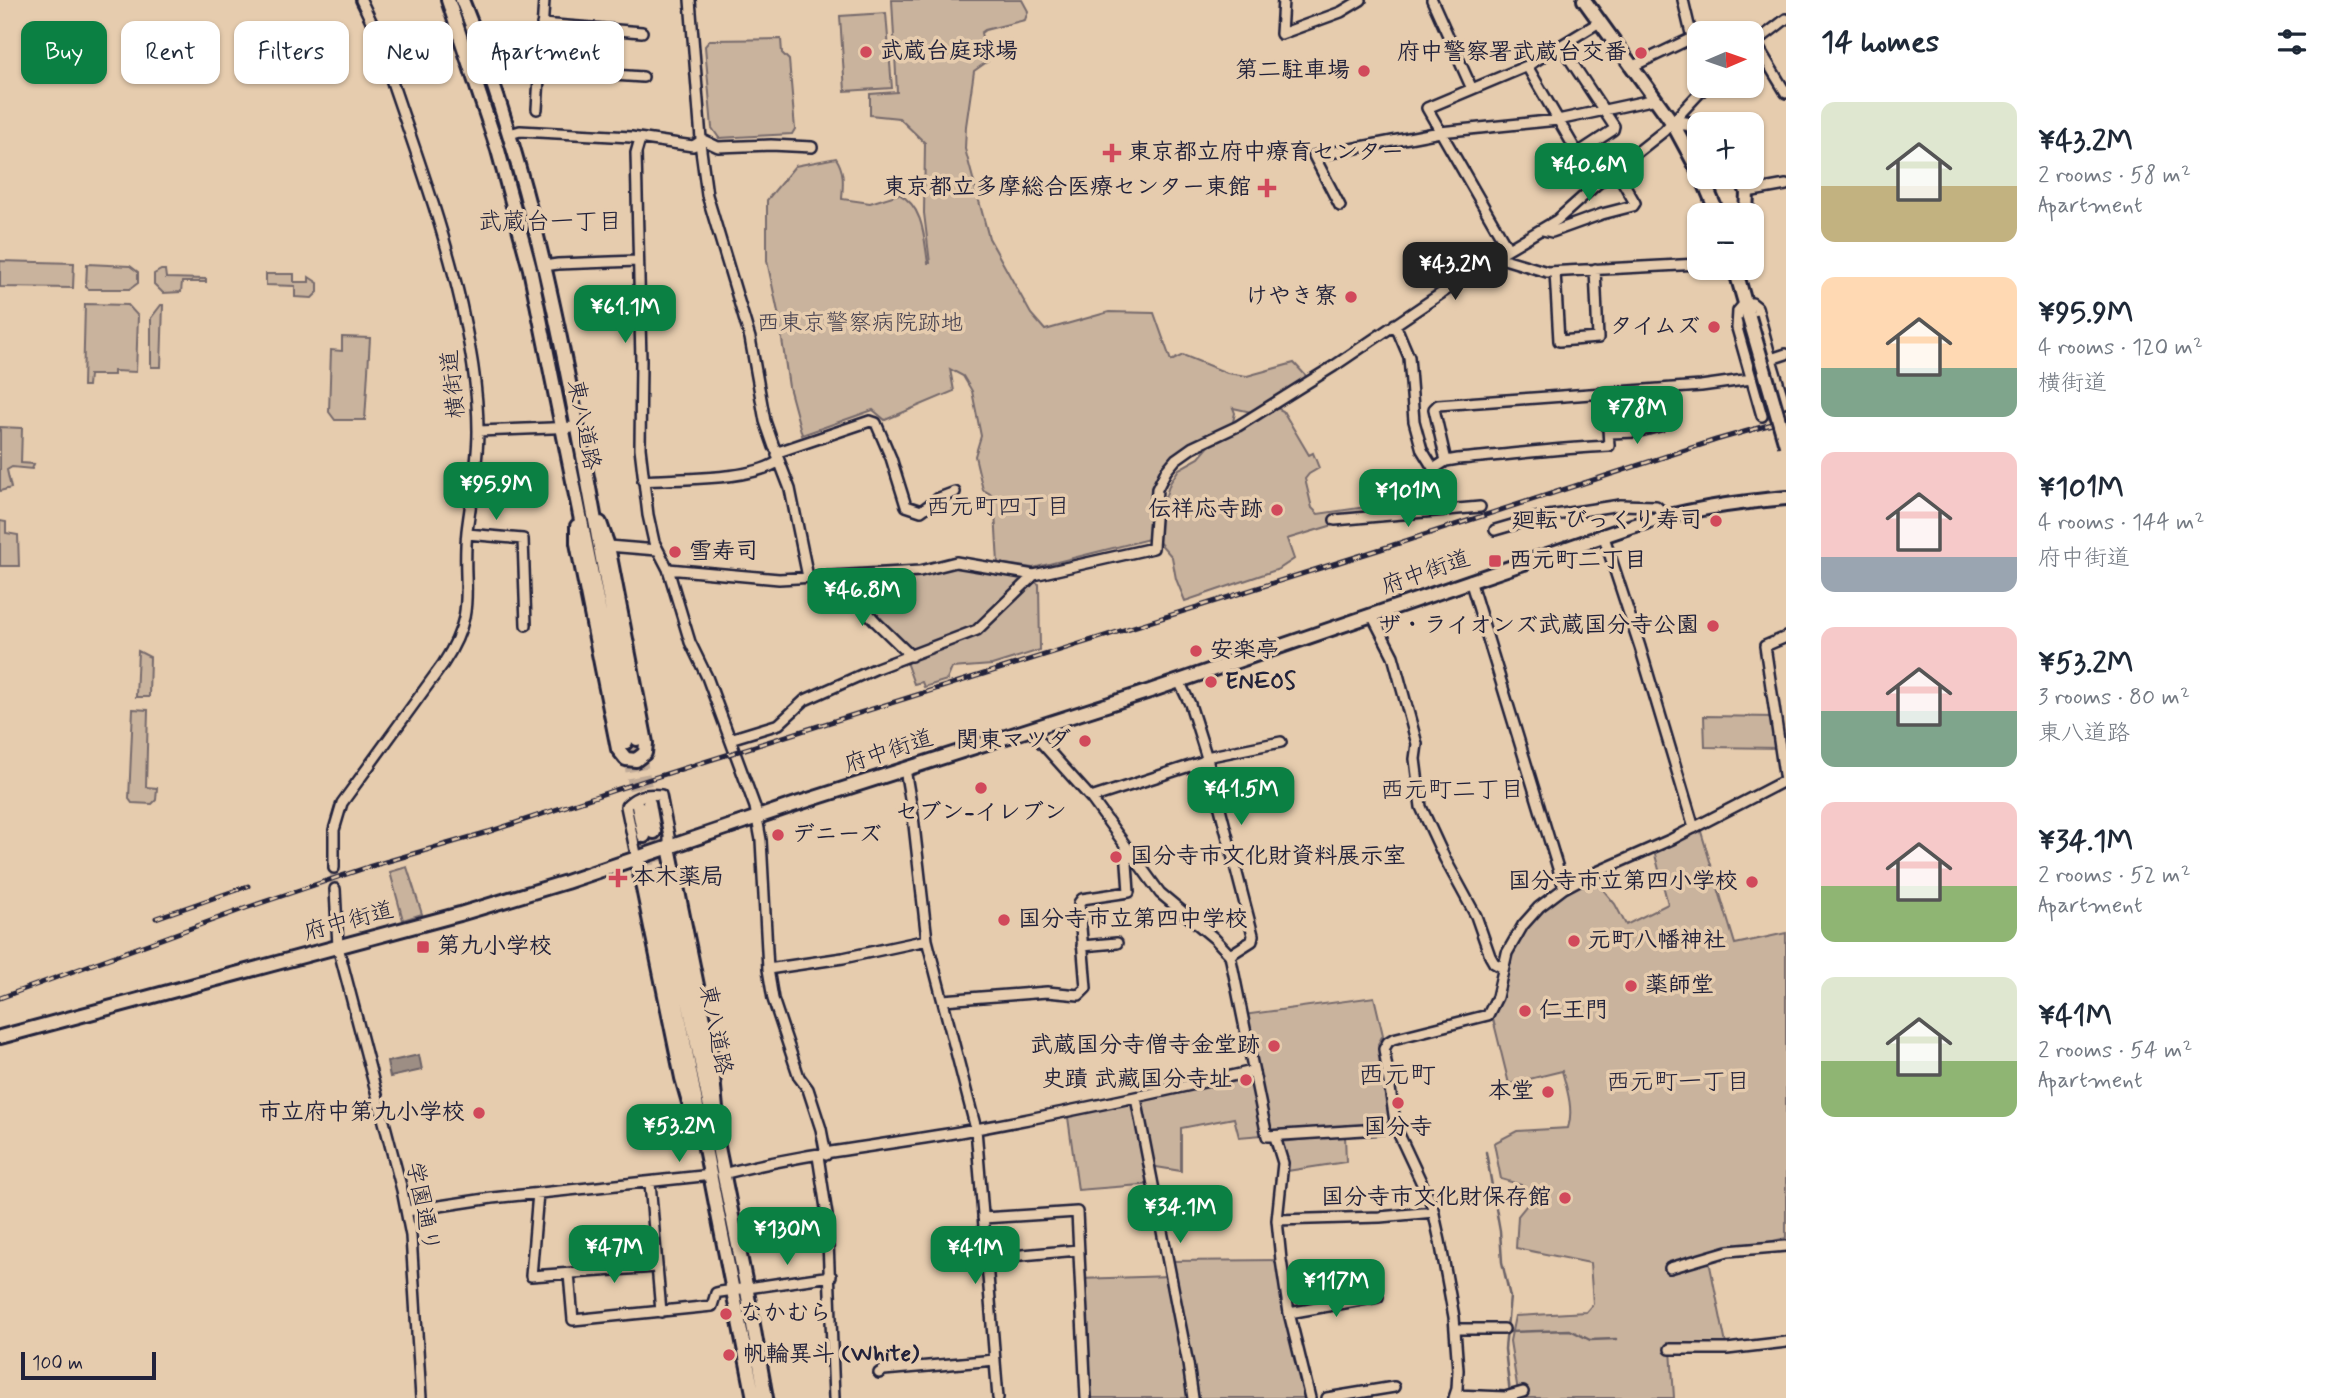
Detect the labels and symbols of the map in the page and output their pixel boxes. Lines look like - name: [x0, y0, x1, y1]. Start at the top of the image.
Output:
- north arrow: [1687, 21, 1764, 98]
- place label: 武蔵台庭球場: [880, 37, 1018, 67]
- place label: 府中警察署武蔵台交番: [1397, 38, 1627, 68]
- marker: 武蔵台庭球場: [858, 44, 874, 60]
- marker: 府中警察署武蔵台交番: [1633, 45, 1649, 61]
- place label: 第二駐車場: [1235, 56, 1350, 86]
- marker: 第二駐車場: [1356, 63, 1372, 79]
- place label: 東京都立府中療育センター: [1128, 138, 1404, 168]
- marker: 東京都立府中療育センター: [1102, 143, 1122, 163]
- pin: ¥40.6M: [1532, 144, 1646, 203]
- place label: 東京都立多摩総合医療センター東館: [883, 173, 1251, 203]
- marker: 東京都立多摩総合医療センター東館: [1257, 178, 1277, 198]
- district label: 武蔵台一丁目: [478, 207, 622, 238]
- pin: ¥43.2M: [1398, 243, 1512, 302]
- place label: けやき寮: [1245, 282, 1337, 312]
- pin: ¥61.1M: [568, 286, 682, 345]
- marker: けやき寮: [1343, 289, 1359, 305]
- park label: 西東京警察病院跡地: [757, 309, 964, 339]
- place label: タイムズ: [1610, 312, 1700, 342]
- marker: タイムズ: [1706, 319, 1722, 335]
- street label: 横街道: [435, 348, 473, 420]
- street label: 東八道路: [559, 377, 607, 473]
- pin: ¥78M: [1596, 386, 1678, 446]
- pin: ¥95.9M: [439, 462, 553, 522]
- pin: ¥101M: [1359, 470, 1457, 529]
- district label: 西元町四丁目: [926, 492, 1070, 523]
- place label: 伝祥応寺跡: [1148, 495, 1263, 525]
- marker: 伝祥応寺跡: [1269, 502, 1285, 518]
- place label: 廻転 びっくり寿司: [1512, 506, 1702, 536]
- marker: 廻転 びっくり寿司: [1708, 513, 1724, 529]
- place label: 雪寿司: [689, 537, 758, 567]
- marker: 雪寿司: [667, 544, 683, 560]
- street label: 府中街道: [1378, 544, 1474, 602]
- place label: 西元町二丁目: [1509, 546, 1647, 576]
- marker: 西元町二丁目: [1487, 553, 1503, 569]
- pin: ¥46.8M: [805, 568, 919, 628]
- place label: ザ・ライオンズ武蔵国分寺公園: [1378, 611, 1699, 641]
- marker: ザ・ライオンズ武蔵国分寺公園: [1705, 618, 1721, 634]
- place label: 安楽亭: [1210, 636, 1279, 666]
- marker: 安楽亭: [1188, 643, 1204, 659]
- place label: ENEOS: [1225, 667, 1296, 697]
- marker: ENEOS: [1203, 674, 1219, 690]
- street label: 府中街道: [841, 724, 937, 780]
- place label: 関東マツダ: [956, 726, 1071, 756]
- marker: 関東マツダ: [1077, 733, 1093, 749]
- pin: ¥41.5M: [1184, 768, 1298, 827]
- district label: 西元町二丁目: [1380, 775, 1524, 806]
- marker: セブン-イレブン: [973, 780, 989, 796]
- place label: セブン-イレブン: [895, 798, 1067, 828]
- place label: デニーズ: [792, 820, 882, 850]
- marker: デニーズ: [770, 827, 786, 843]
- place label: 国分寺市文化財資料展示室: [1130, 842, 1406, 872]
- marker: 国分寺市文化財資料展示室: [1108, 849, 1124, 865]
- place label: 本木薬局: [632, 863, 724, 893]
- place label: 国分寺市立第四小学校: [1508, 867, 1738, 897]
- marker: 本木薬局: [610, 870, 626, 886]
- marker: 国分寺市立第四小学校: [1744, 874, 1760, 890]
- street label: 府中街道: [301, 896, 397, 948]
- place label: 国分寺市立第四中学校: [1018, 905, 1248, 935]
- marker: 国分寺市立第四中学校: [996, 912, 1012, 928]
- place label: 元町八幡神社: [1588, 926, 1726, 956]
- place label: 第九小学校: [437, 932, 552, 962]
- marker: 元町八幡神社: [1566, 933, 1582, 949]
- marker: 第九小学校: [415, 939, 431, 955]
- place label: 薬師堂: [1645, 971, 1714, 1001]
- marker: 薬師堂: [1623, 978, 1639, 994]
- street label: 東八道路: [691, 982, 739, 1078]
- place label: 仁王門: [1539, 996, 1608, 1026]
- marker: 仁王門: [1517, 1003, 1533, 1019]
- place label: 武蔵国分寺僧寺金堂跡: [1030, 1031, 1260, 1061]
- marker: 武蔵国分寺僧寺金堂跡: [1266, 1038, 1282, 1054]
- district label: 西元町: [1358, 1059, 1436, 1093]
- place label: 史蹟 武藏国分寺址: [1042, 1065, 1232, 1095]
- district label: 西元町一丁目: [1606, 1067, 1750, 1098]
- marker: 史蹟 武藏国分寺址: [1238, 1072, 1254, 1088]
- place label: 本堂: [1488, 1077, 1534, 1107]
- marker: 本堂: [1540, 1084, 1556, 1100]
- marker: 国分寺: [1390, 1095, 1406, 1111]
- place label: 市立府中第九小学校: [258, 1098, 465, 1128]
- pin: ¥53.2M: [622, 1104, 736, 1164]
- marker: 市立府中第九小学校: [471, 1105, 487, 1121]
- place label: 国分寺: [1364, 1113, 1433, 1143]
- street label: 学園通り: [398, 1159, 446, 1255]
- place label: 国分寺市文化財保存館: [1321, 1183, 1551, 1213]
- pin: ¥34.1M: [1123, 1186, 1237, 1245]
- marker: 国分寺市文化財保存館: [1557, 1190, 1573, 1206]
- pin: ¥130M: [738, 1208, 836, 1267]
- pin: ¥47M: [573, 1226, 655, 1285]
- pin: ¥41M: [934, 1226, 1016, 1286]
- pin: ¥117M: [1287, 1260, 1385, 1319]
- place label: なかむら: [740, 1299, 832, 1329]
- marker: なかむら: [718, 1306, 734, 1322]
- place label: 帆輪異斗 (White): [743, 1340, 920, 1370]
- marker: 帆輪異斗 (White): [721, 1347, 737, 1363]
- scale bar: [21, 1349, 156, 1381]

